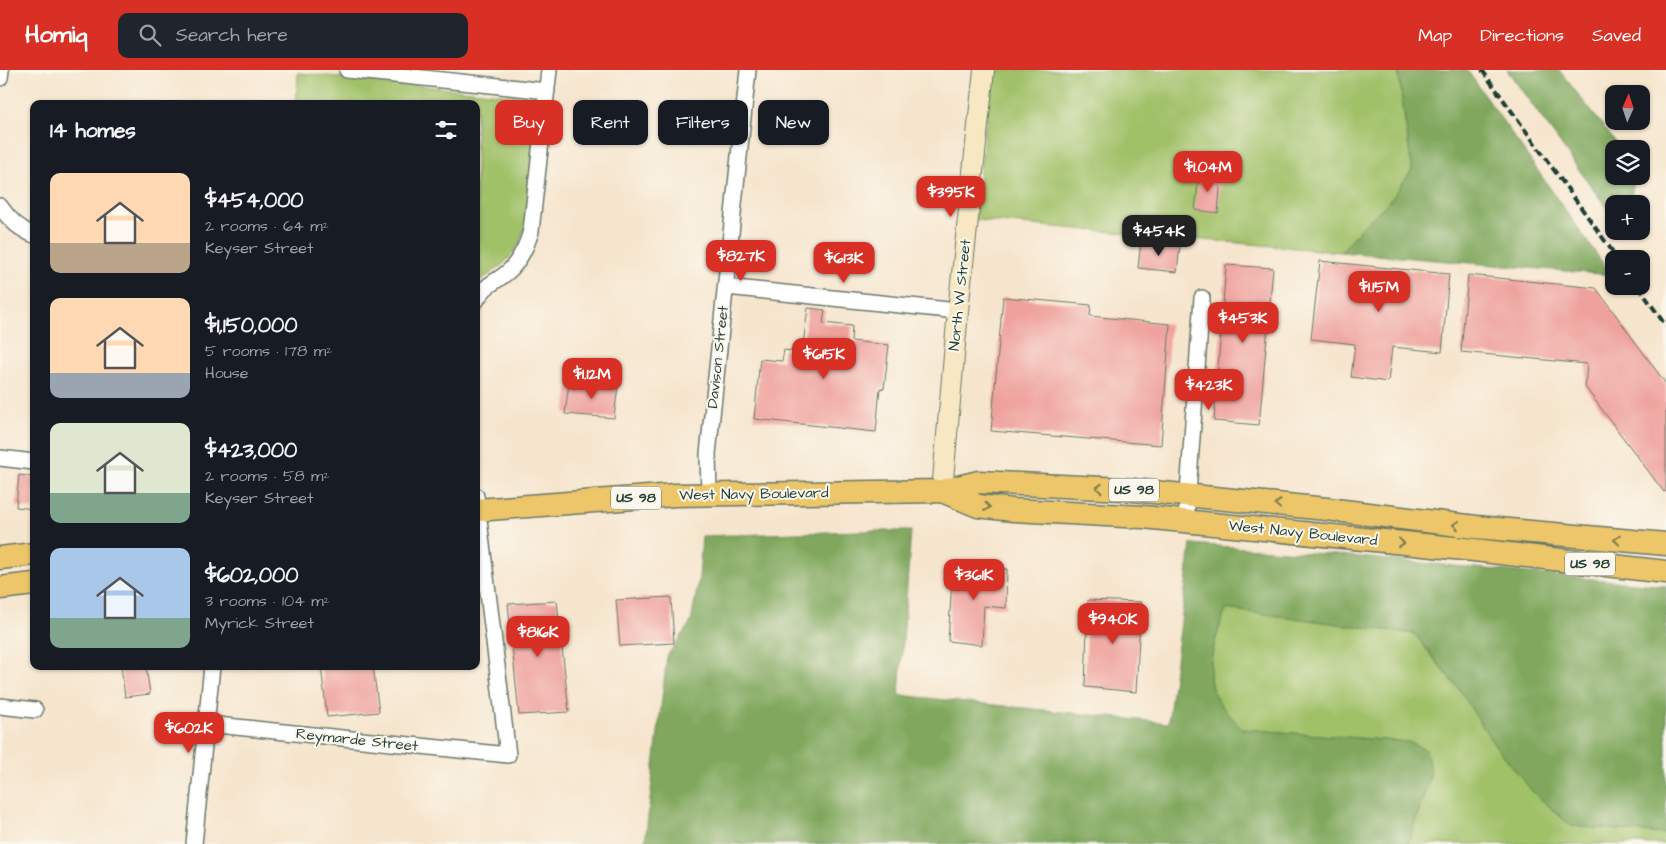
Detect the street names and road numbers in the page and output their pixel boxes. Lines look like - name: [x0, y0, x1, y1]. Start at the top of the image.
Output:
- street label: North W Street: [944, 238, 976, 352]
- street label: Davison Street: [702, 305, 734, 409]
- road number: US 98: [1109, 478, 1159, 502]
- street label: West Navy Boulevard: [679, 482, 829, 507]
- road number: US 98: [611, 486, 661, 509]
- street label: West Navy Boulevard: [1227, 515, 1379, 552]
- road number: US 98: [1565, 552, 1615, 576]
- street label: Reymarde Street: [295, 723, 419, 758]

